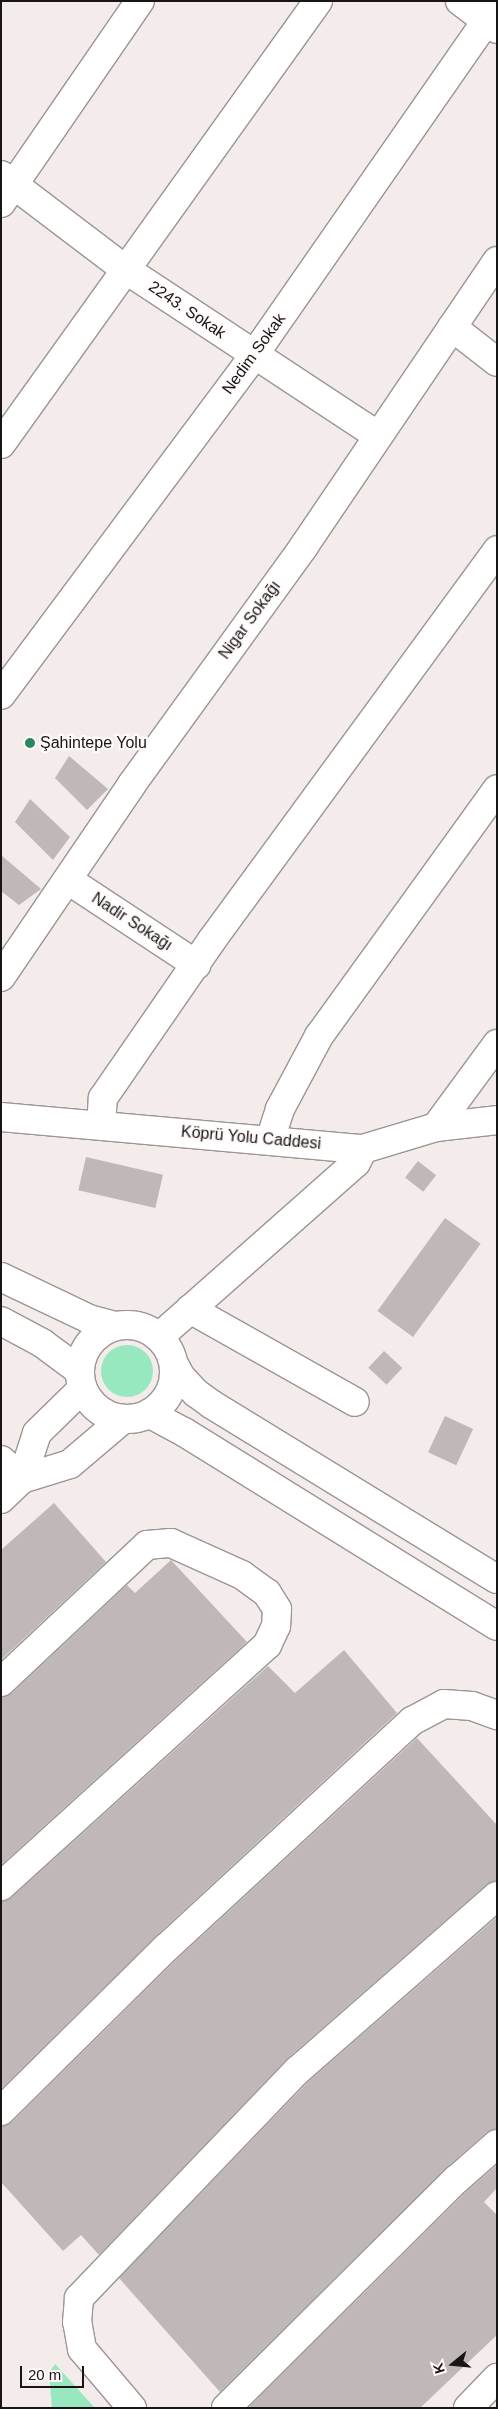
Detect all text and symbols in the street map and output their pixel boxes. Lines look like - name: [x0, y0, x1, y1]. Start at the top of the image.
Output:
- street label: 2243. Sokak: [145, 277, 229, 343]
- street label: Nedim Sokak: [218, 310, 290, 398]
- street label: Nigar Sokağı: [215, 577, 285, 663]
- place label: Şahintepe Yolu: [40, 733, 147, 753]
- marker: Şahintepe Yolu: [24, 737, 36, 749]
- street label: Nadir Sokağı: [88, 889, 176, 955]
- street label: Köprü Yolu Caddesi: [180, 1122, 322, 1154]
- north arrow: [428, 2339, 478, 2389]
- scale bar: [22, 2356, 86, 2388]
- text: K: [430, 2361, 448, 2376]
- text: 20 m: [28, 2366, 61, 2383]

